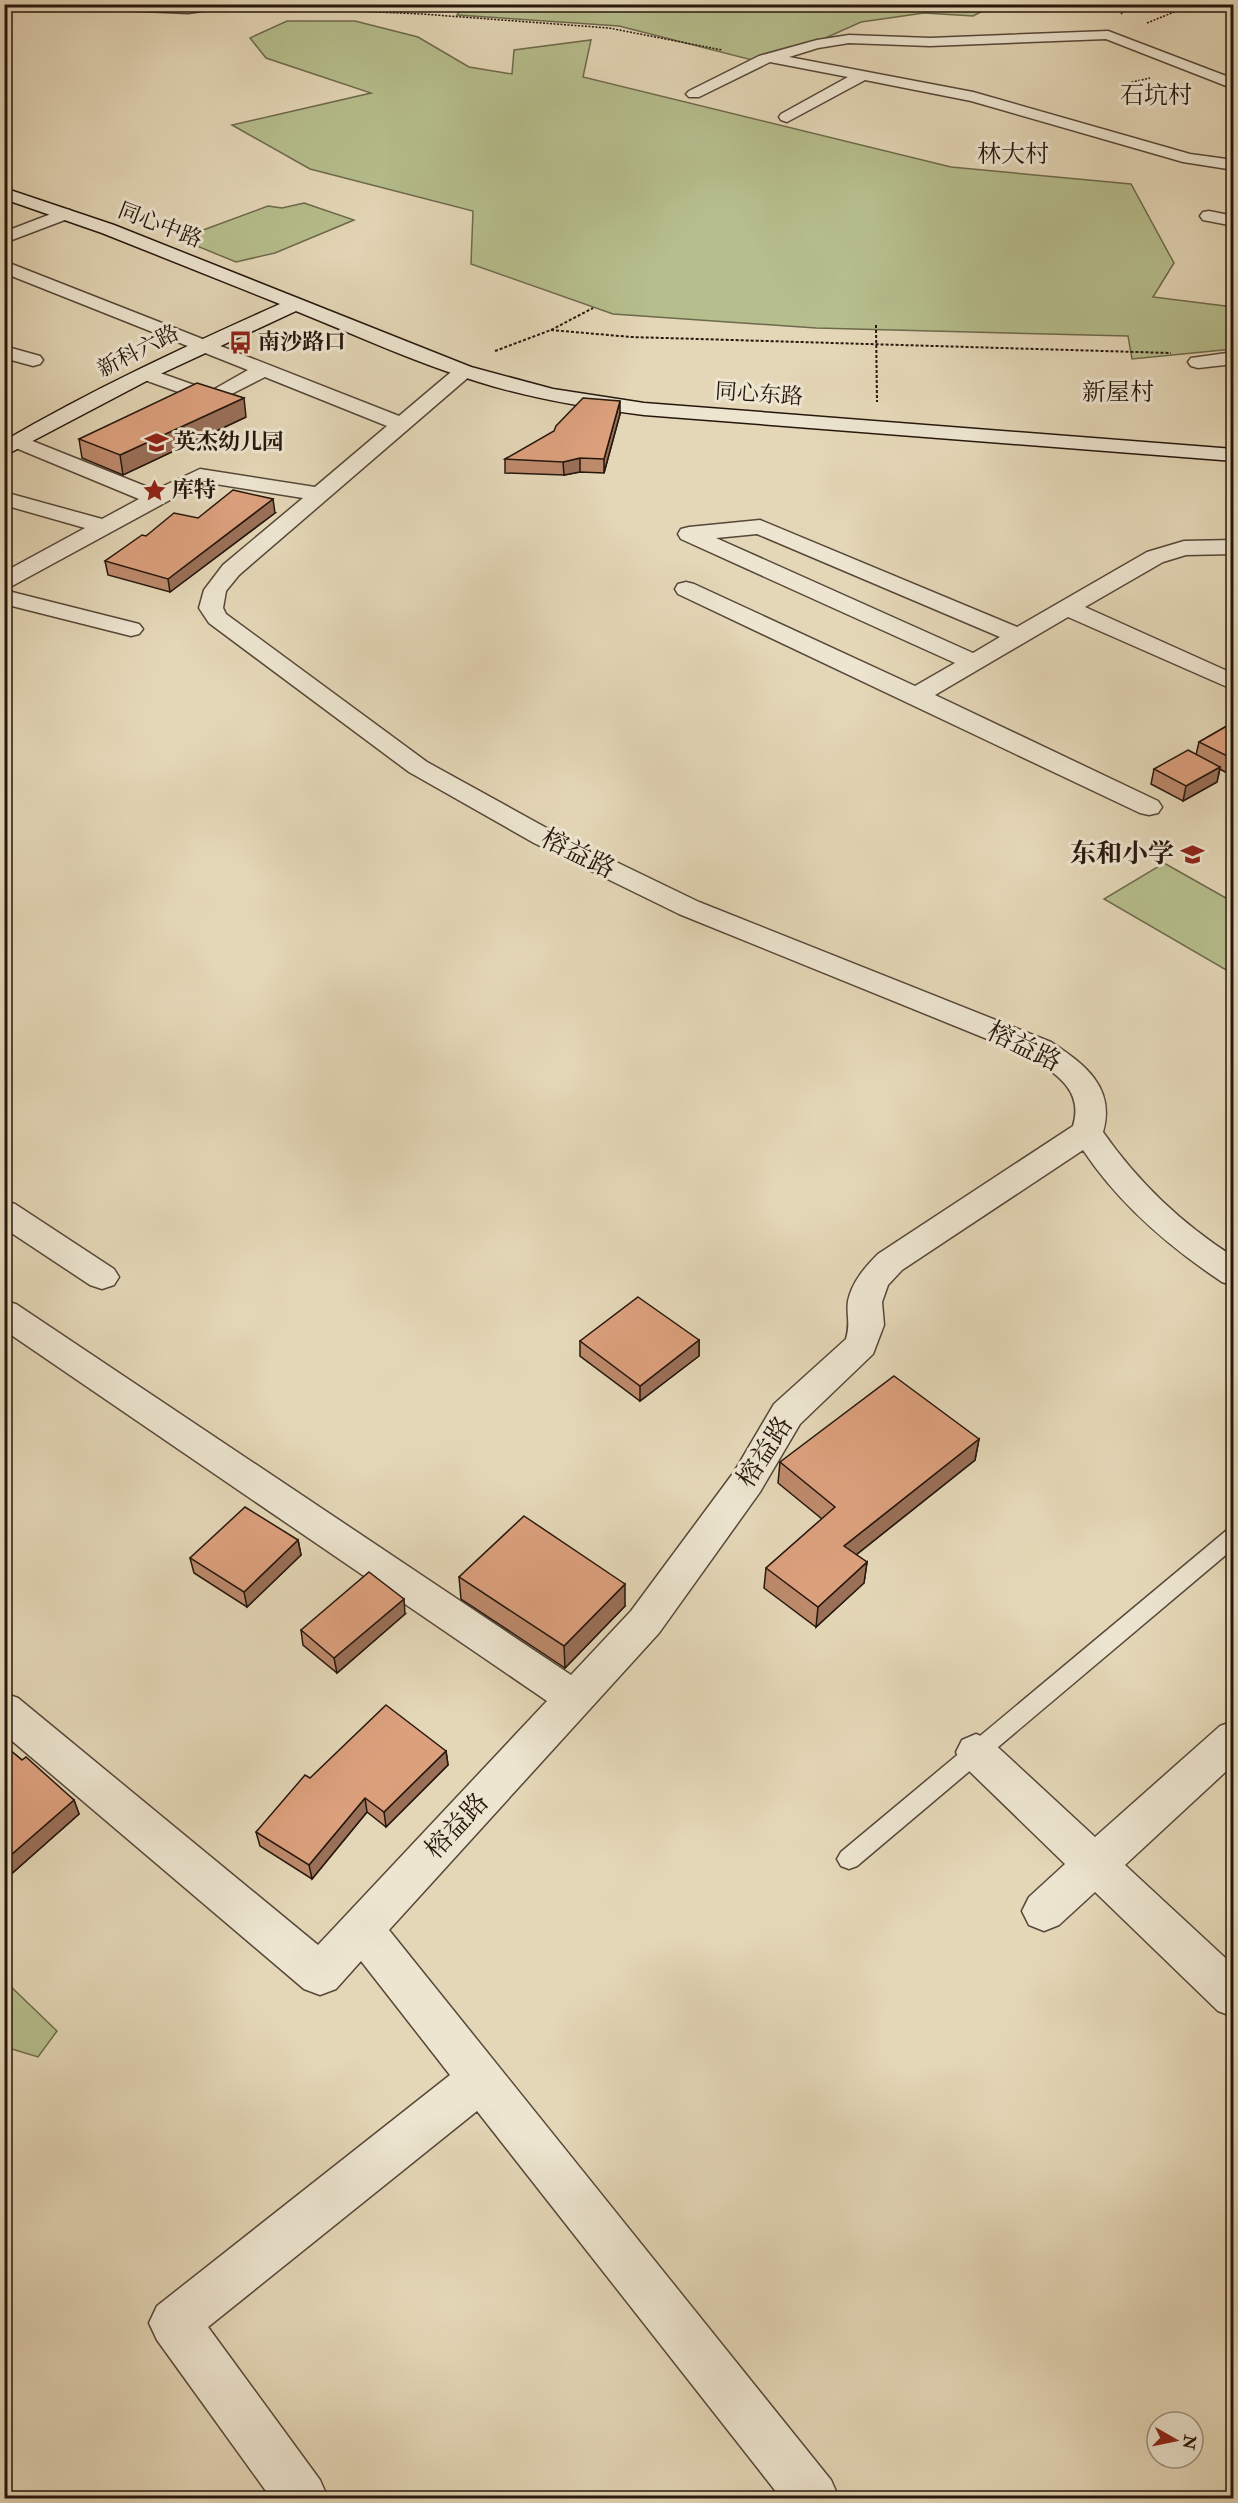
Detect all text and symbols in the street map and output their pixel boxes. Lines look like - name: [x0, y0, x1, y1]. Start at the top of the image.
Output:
- district label: 石坑村: [1120, 80, 1192, 111]
- district label: 林大村: [977, 139, 1049, 170]
- street label: 同心中路: [114, 196, 206, 254]
- street label: 新科六路: [92, 319, 184, 383]
- place label: 南沙路口: [258, 328, 346, 356]
- bus stop icon: 南沙路口: [227, 329, 253, 355]
- street label: 同心东路: [714, 377, 804, 411]
- district label: 新屋村: [1082, 377, 1154, 408]
- place label: 英杰幼儿园: [174, 428, 284, 456]
- school or university icon: 英杰幼儿园: [143, 429, 169, 455]
- place label: 库特: [172, 476, 216, 504]
- place icon: 库特: [141, 477, 167, 503]
- street label: 榕益路: [536, 823, 620, 885]
- place label: 东和小学: [1070, 838, 1174, 870]
- school or university icon: 东和小学: [1179, 841, 1205, 867]
- street label: 榕益路: [982, 1016, 1066, 1078]
- street label: 榕益路: [730, 1411, 800, 1493]
- street label: 榕益路: [419, 1787, 495, 1865]
- north arrow: [1145, 2410, 1205, 2470]
- text: N: [1178, 2433, 1200, 2451]

